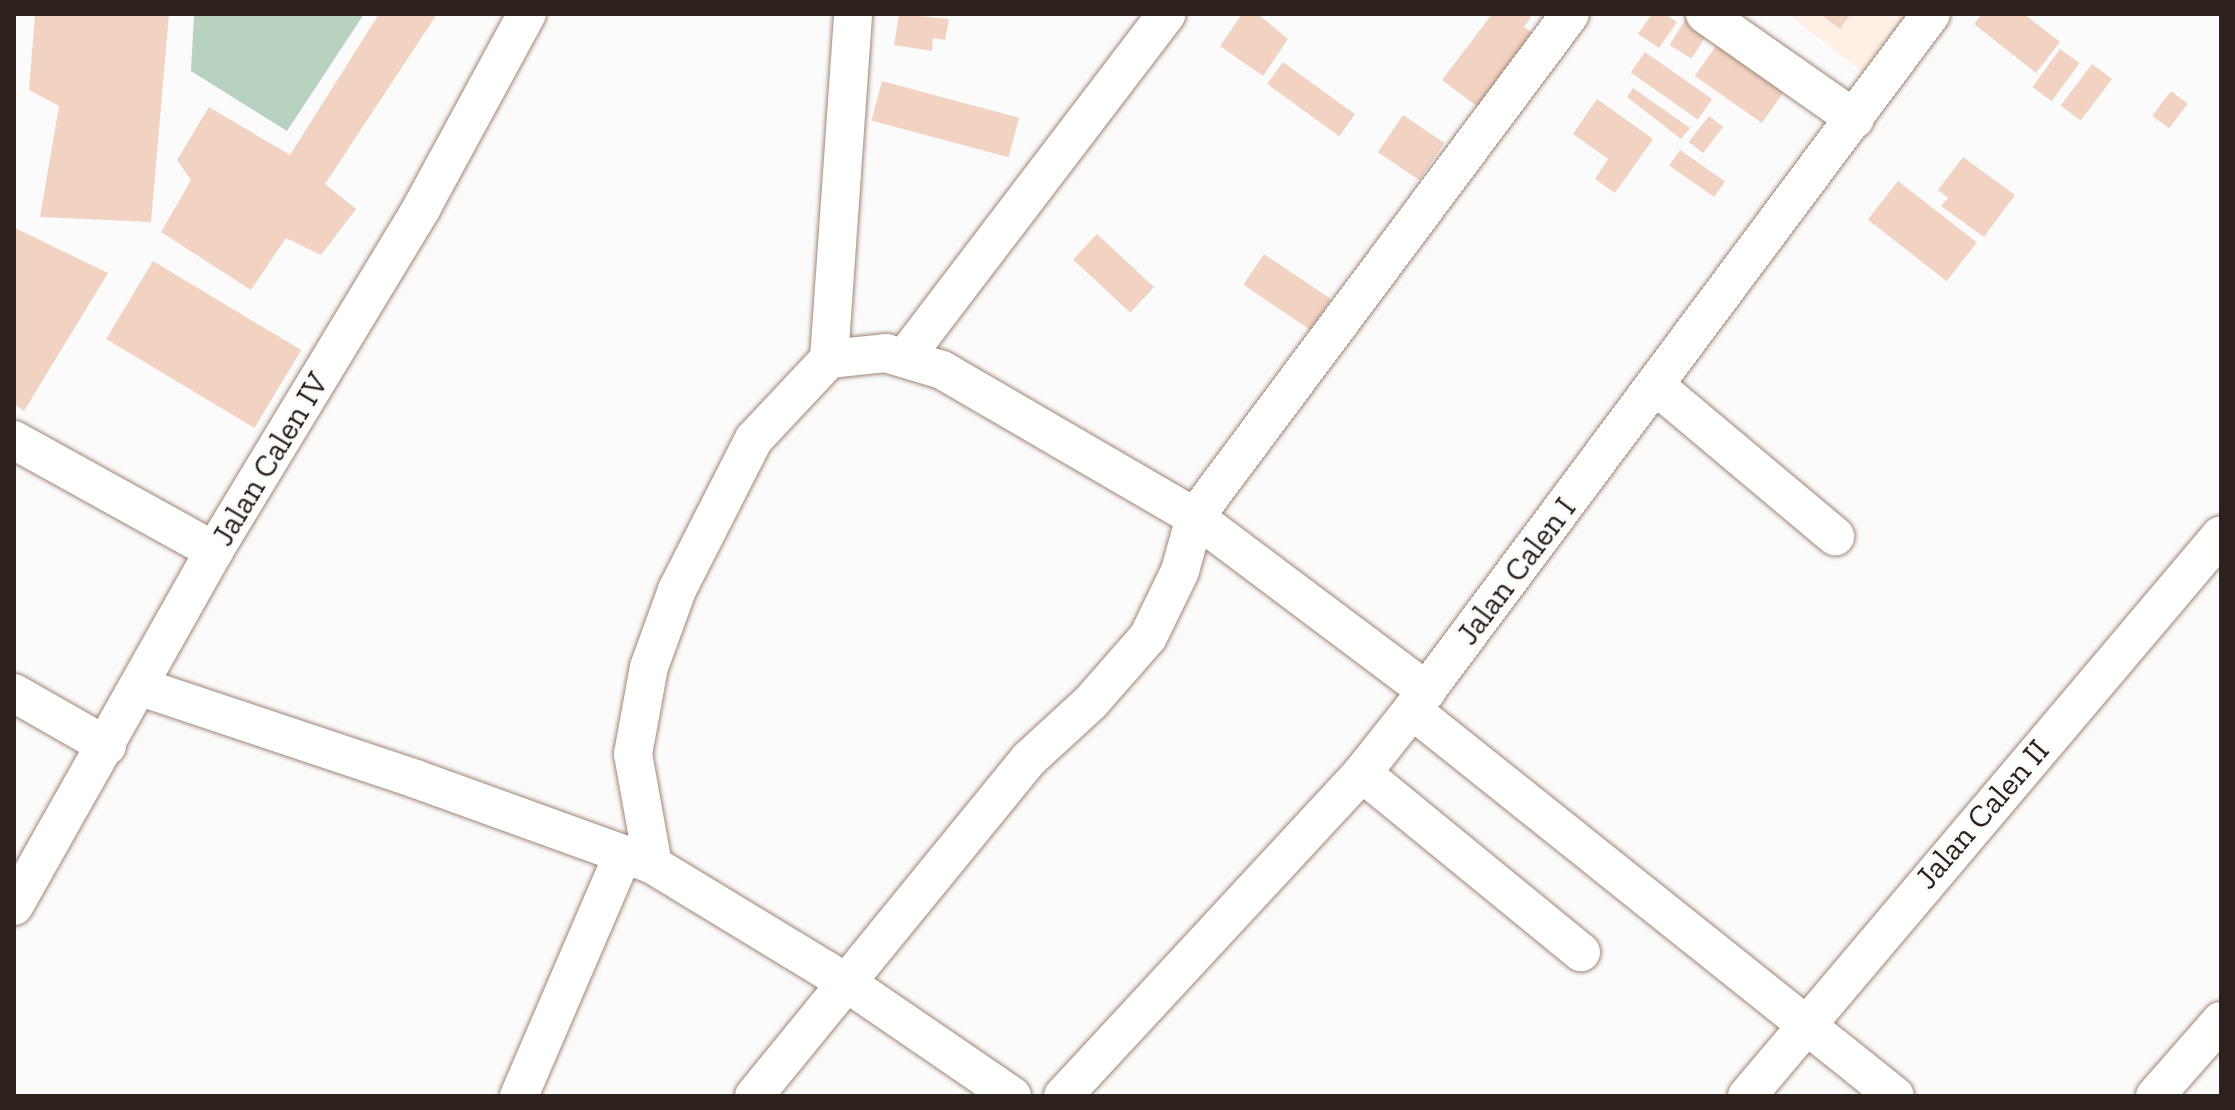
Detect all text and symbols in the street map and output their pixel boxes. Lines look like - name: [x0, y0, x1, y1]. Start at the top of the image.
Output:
- street label: Jalan Calen IV: [203, 366, 337, 552]
- street label: Jalan Calen I: [1448, 490, 1584, 652]
- street label: Jalan Calen II: [1907, 732, 2057, 896]

